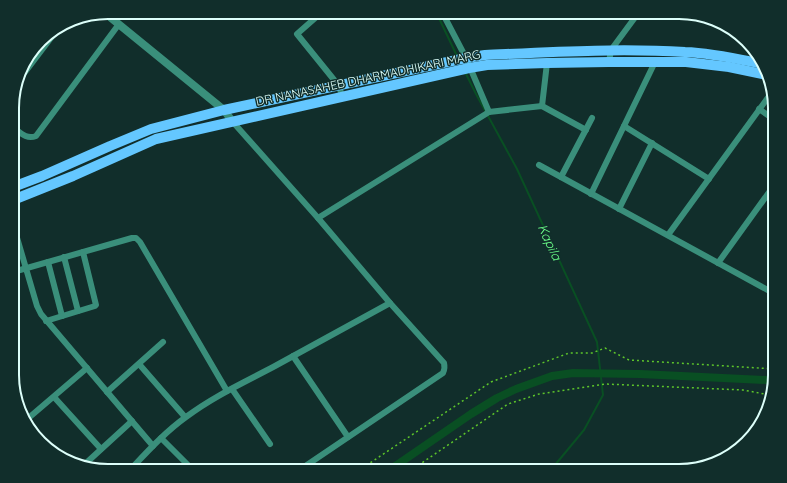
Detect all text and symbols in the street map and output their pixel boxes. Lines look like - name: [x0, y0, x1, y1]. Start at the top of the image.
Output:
- street label: DR NANASAHEB DHARMADHIKARI MARG: [254, 46, 482, 109]
- water label: Kapila: [535, 221, 566, 264]

